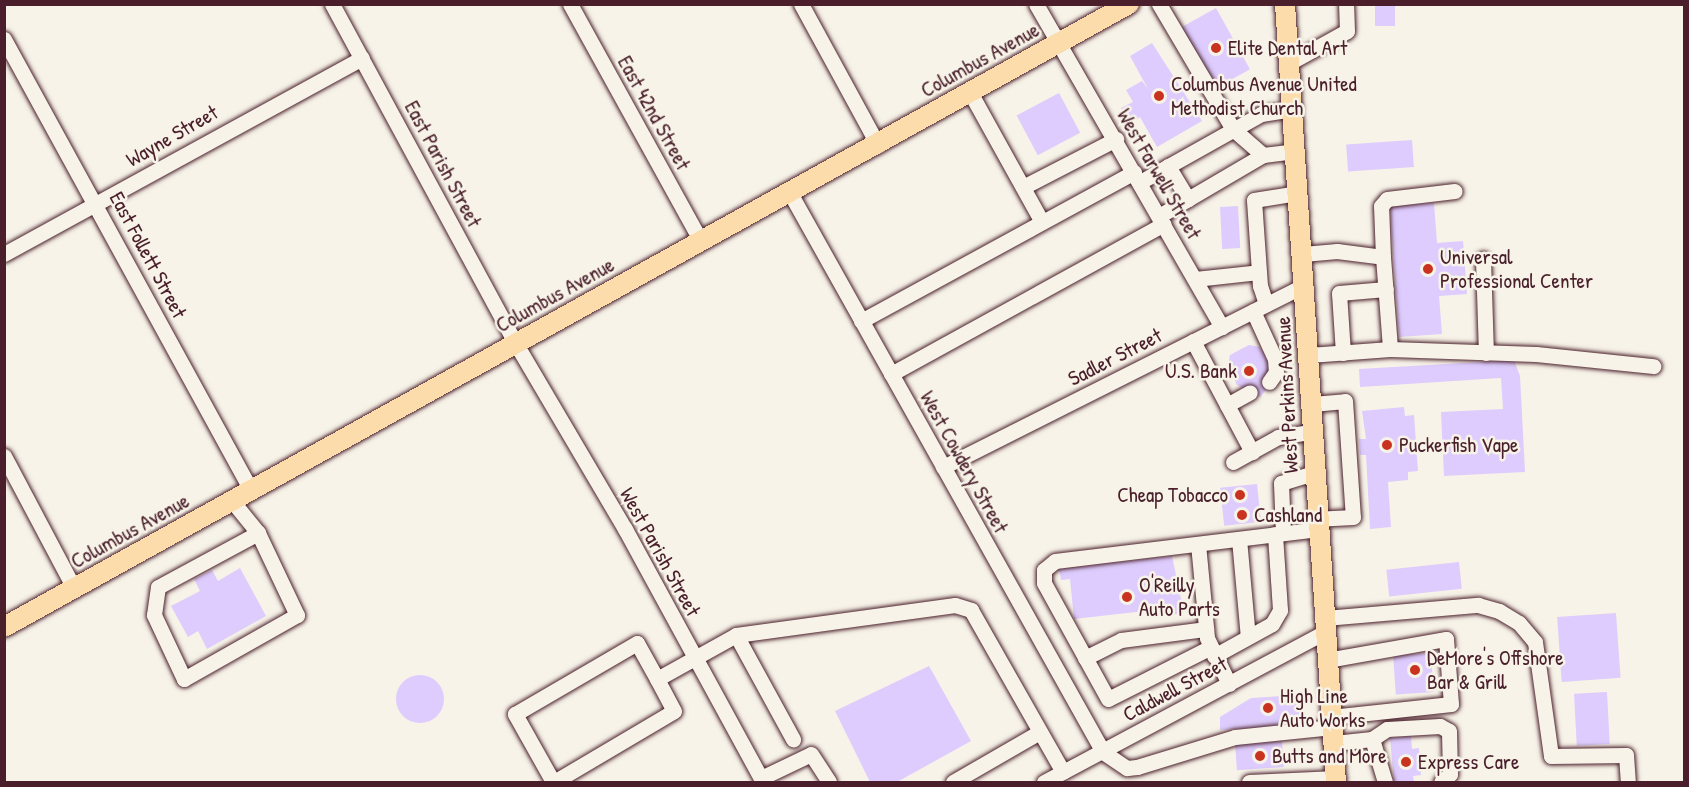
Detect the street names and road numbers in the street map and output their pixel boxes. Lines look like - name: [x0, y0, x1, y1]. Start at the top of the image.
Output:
- street label: Columbus Avenue: [916, 17, 1044, 103]
- street label: East 42nd Street: [612, 51, 696, 175]
- street label: East Parish Street: [399, 97, 487, 231]
- street label: Wayne Street: [122, 100, 222, 172]
- street label: West Farwell Street: [1111, 104, 1207, 244]
- street label: East Follett Street: [104, 187, 192, 323]
- street label: Columbus Avenue: [491, 252, 619, 338]
- street label: West Perkins Avenue: [1270, 316, 1304, 474]
- street label: Sadler Street: [1064, 323, 1166, 391]
- street label: West Cowdery Street: [915, 387, 1013, 537]
- street label: West Parish Street: [614, 483, 706, 621]
- street label: Columbus Avenue: [66, 488, 194, 574]
- street label: Caldwell Street: [1119, 651, 1231, 727]

